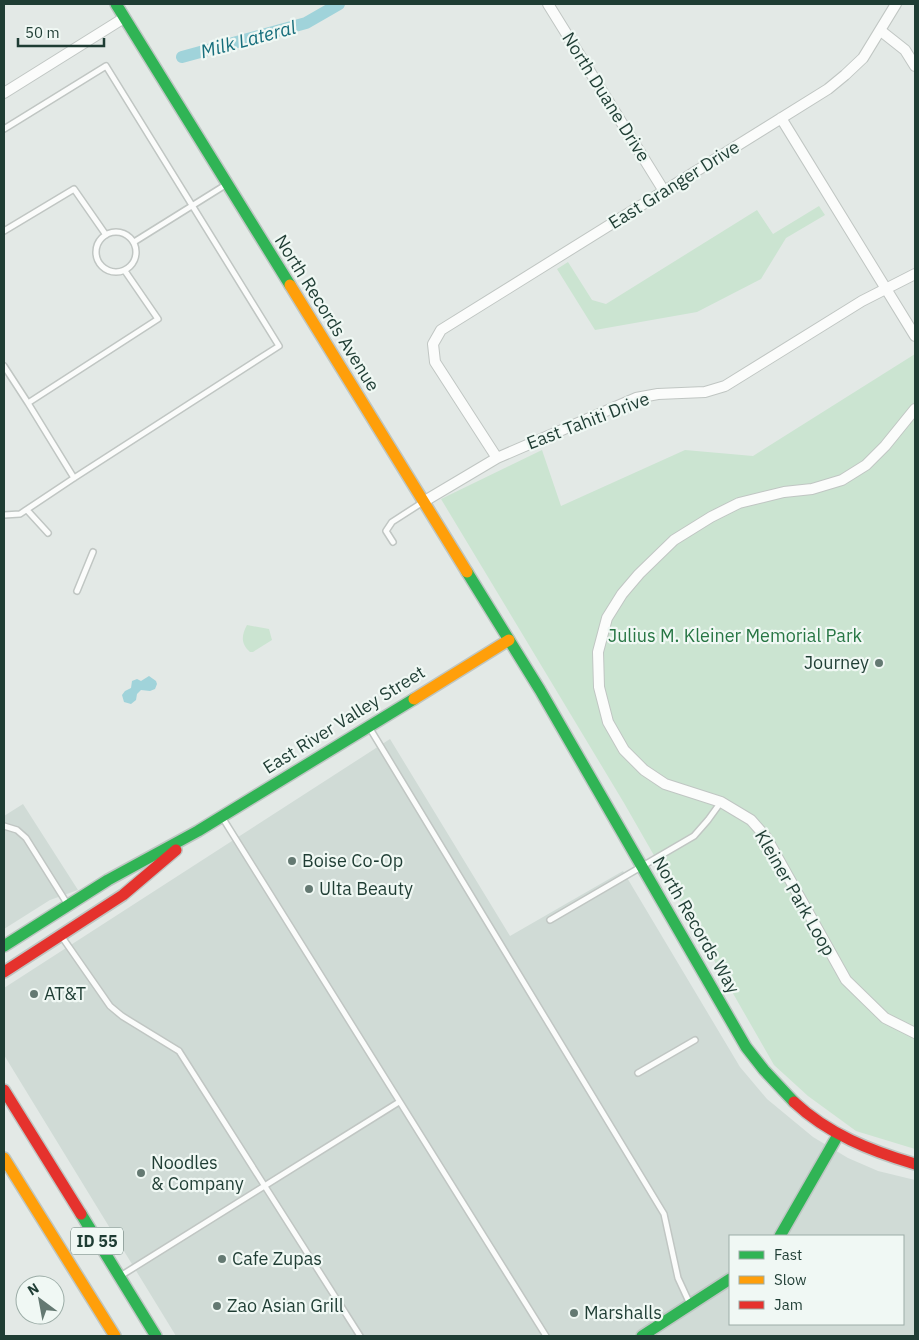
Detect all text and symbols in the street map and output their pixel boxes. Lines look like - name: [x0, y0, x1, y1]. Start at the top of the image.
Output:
- scale bar: [18, 15, 104, 47]
- water label: Milk Lateral: [198, 15, 298, 63]
- text: 50 m: [25, 23, 60, 42]
- street label: North Duane Drive: [557, 28, 656, 166]
- street label: East Granger Drive: [604, 135, 744, 234]
- street label: North Records Avenue: [270, 230, 385, 395]
- street label: East Tahiti Drive: [523, 387, 653, 454]
- park label: Julius M. Kleiner Memorial Park: [608, 624, 863, 647]
- place label: Journey: [804, 651, 869, 674]
- marker: Journey: [873, 657, 885, 669]
- street label: East River Valley Street: [258, 660, 429, 779]
- street label: Kleiner Park Loop: [750, 826, 841, 960]
- place label: Boise Co-Op: [302, 849, 403, 872]
- street label: North Records Way: [648, 852, 745, 998]
- marker: Boise Co-Op: [286, 855, 298, 867]
- place label: Ulta Beauty: [319, 877, 413, 900]
- marker: Ulta Beauty: [303, 883, 315, 895]
- place label: AT&T: [44, 982, 86, 1005]
- marker: AT&T: [28, 988, 40, 1000]
- place label: Noodles & Company: [151, 1151, 244, 1195]
- marker: Noodles & Company: [135, 1167, 147, 1179]
- road number: ID 55: [71, 1228, 123, 1254]
- legend: [729, 1235, 904, 1325]
- text: Fast: [774, 1245, 802, 1264]
- place label: Cafe Zupas: [232, 1247, 322, 1270]
- marker: Cafe Zupas: [216, 1253, 228, 1265]
- text: Slow: [774, 1270, 807, 1289]
- north arrow: [15, 1275, 65, 1325]
- text: N: [24, 1279, 42, 1299]
- place label: Zao Asian Grill: [227, 1294, 344, 1317]
- text: Jam: [774, 1295, 803, 1314]
- marker: Zao Asian Grill: [211, 1300, 223, 1312]
- place label: Marshalls: [584, 1301, 662, 1324]
- marker: Marshalls: [568, 1307, 580, 1319]

